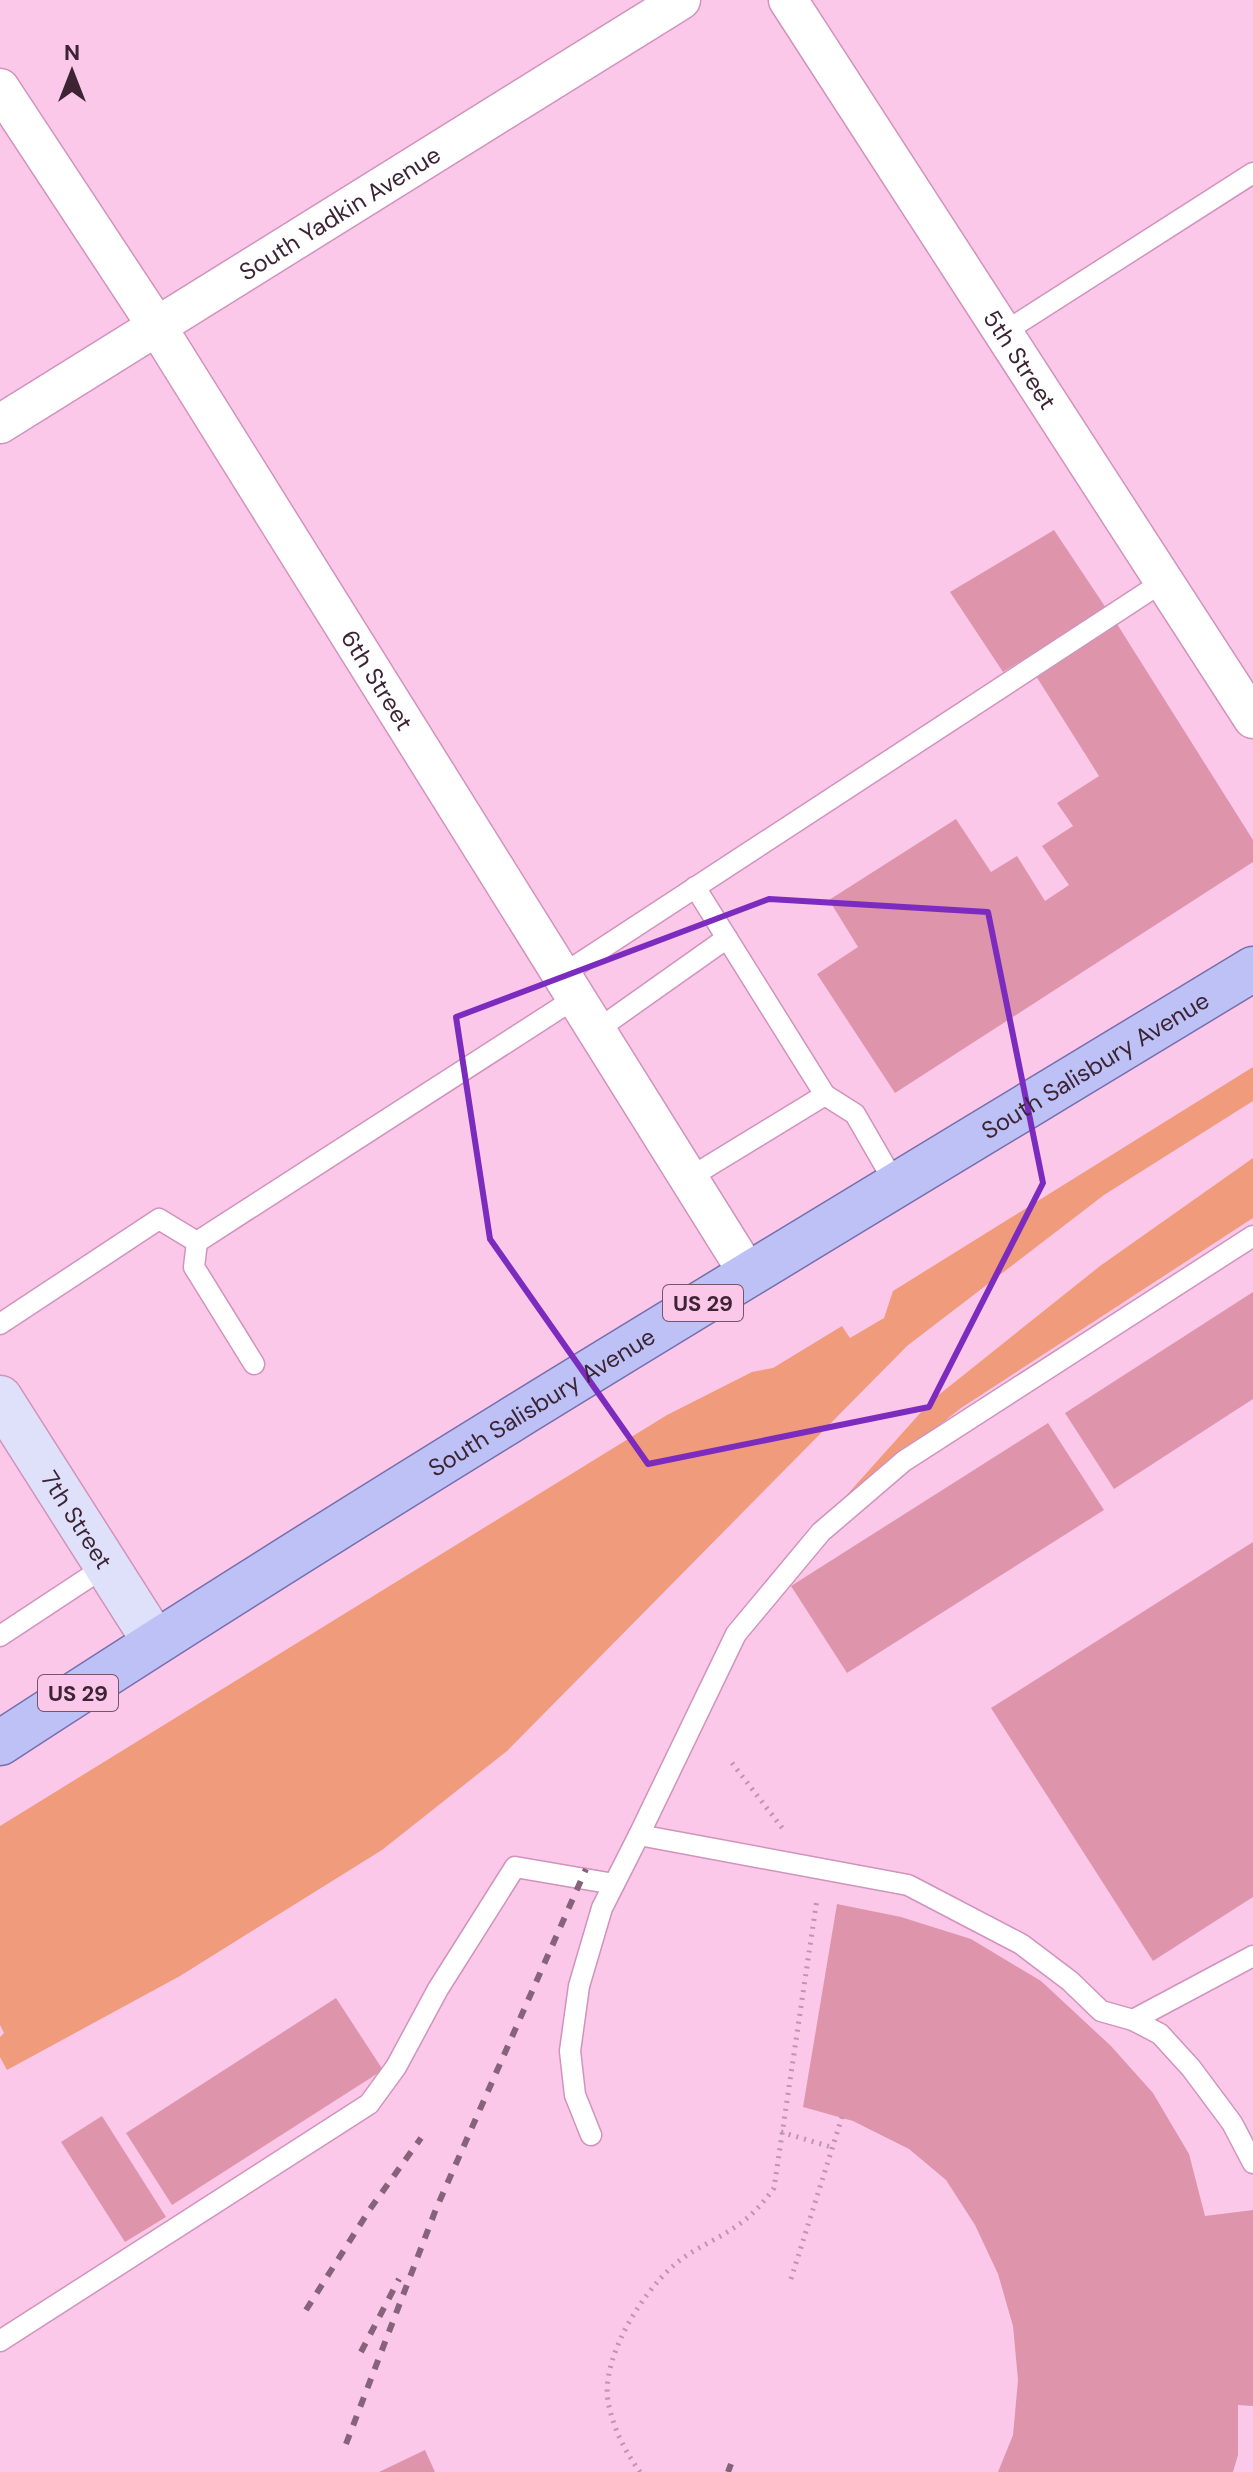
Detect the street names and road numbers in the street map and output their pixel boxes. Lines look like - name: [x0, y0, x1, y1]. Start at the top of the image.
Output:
- street label: South Yadkin Avenue: [233, 138, 446, 287]
- street label: 5th Street: [977, 304, 1064, 415]
- street label: 6th Street: [334, 624, 420, 736]
- street label: South Salisbury Avenue: [975, 984, 1214, 1146]
- road number: US 29: [663, 1285, 743, 1321]
- street label: South Salisbury Avenue: [422, 1320, 660, 1483]
- street label: 7th Street: [34, 1465, 120, 1575]
- road number: US 29: [38, 1675, 118, 1711]

